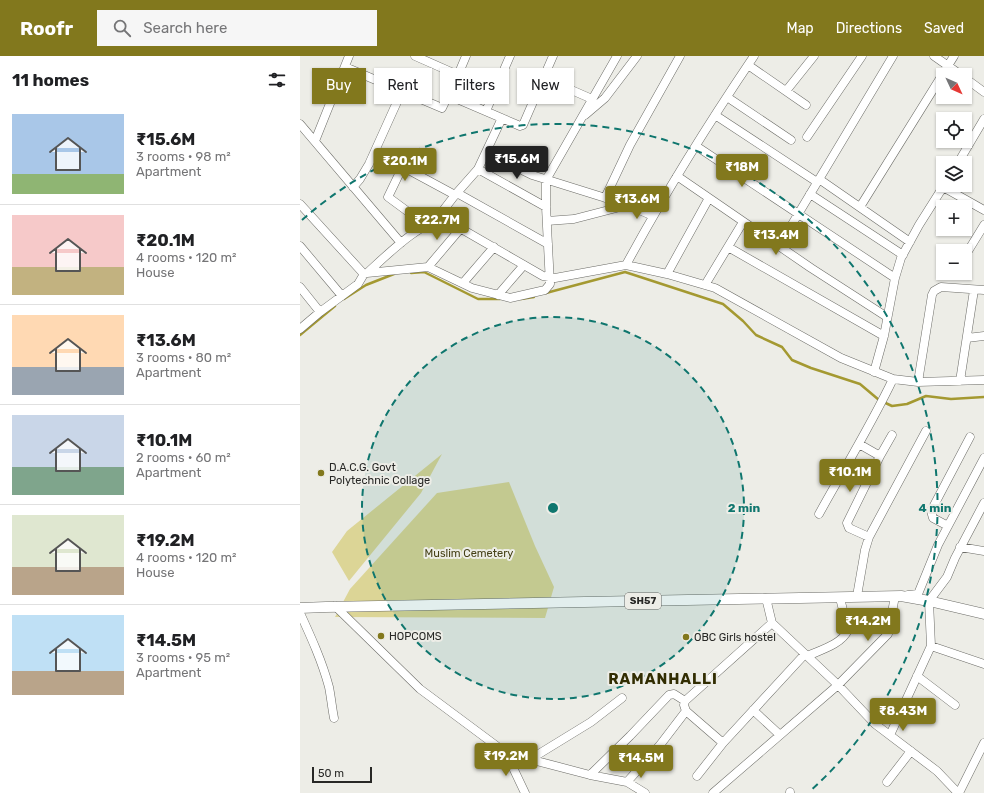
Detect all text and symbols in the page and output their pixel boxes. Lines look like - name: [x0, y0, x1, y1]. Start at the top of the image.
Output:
- search box: [97, 10, 377, 46]
- text: Roofr: [20, 17, 73, 40]
- icon: search: [111, 17, 133, 39]
- text: Search here: [143, 19, 227, 37]
- text: Map: [787, 20, 814, 37]
- text: Directions: [836, 20, 902, 37]
- text: Saved: [924, 20, 964, 37]
- chip: Buy: [312, 68, 366, 104]
- chip: Rent: [374, 68, 432, 104]
- chip: Filters: [440, 68, 509, 104]
- chip: New: [517, 68, 574, 104]
- north arrow: [936, 68, 972, 104]
- map controls: [936, 68, 972, 280]
- icon: filters: [266, 69, 288, 91]
- text: 11 homes: [12, 70, 89, 90]
- button: locate: [936, 112, 972, 148]
- text: ₹15.6M: [136, 129, 195, 149]
- icon: home: [44, 130, 92, 178]
- pin: ₹15.6M: [484, 146, 550, 180]
- pin: ₹20.1M: [372, 148, 438, 182]
- text: 3 rooms · 98 m²: [136, 149, 231, 164]
- text: ₹15.6M: [494, 151, 540, 166]
- text: ₹20.1M: [382, 153, 428, 168]
- pin: ₹18M: [718, 154, 766, 188]
- button: layers: [936, 156, 972, 192]
- text: ₹18M: [725, 159, 759, 174]
- text: Apartment: [136, 164, 201, 179]
- pin: ₹13.6M: [604, 186, 670, 220]
- text: ₹13.6M: [614, 191, 660, 206]
- button: +: [936, 200, 972, 236]
- pin: ₹22.7M: [404, 207, 470, 241]
- text: ₹22.7M: [414, 212, 460, 227]
- pin: ₹13.4M: [743, 222, 809, 256]
- text: ₹13.4M: [753, 227, 799, 242]
- text: ₹20.1M: [136, 230, 195, 250]
- icon: home: [44, 231, 92, 279]
- button: −: [936, 244, 972, 280]
- text: 4 rooms · 120 m²: [136, 250, 236, 265]
- text: House: [136, 265, 174, 280]
- text: ₹13.6M: [136, 330, 196, 350]
- icon: home: [44, 331, 92, 379]
- text: 3 rooms · 80 m²: [136, 350, 231, 365]
- text: Apartment: [136, 365, 201, 380]
- text: ₹10.1M: [136, 430, 192, 450]
- icon: home: [44, 431, 92, 479]
- text: 2 rooms · 60 m²: [136, 450, 231, 465]
- pin: ₹10.1M: [817, 459, 883, 493]
- place label: D.A.C.G. Govt Polytechnic Collage: [329, 461, 430, 487]
- text: ₹10.1M: [828, 464, 872, 479]
- text: Apartment: [136, 465, 201, 480]
- marker: D.A.C.G. Govt Polytechnic Collage: [316, 468, 326, 478]
- centre of rings: [546, 501, 560, 515]
- text: 2 min: [728, 501, 761, 515]
- text: 4 min: [919, 501, 952, 515]
- text: ₹19.2M: [136, 530, 195, 550]
- icon: home: [44, 531, 92, 579]
- park label: Muslim Cemetery: [425, 547, 513, 560]
- text: 4 rooms · 120 m²: [136, 550, 236, 565]
- text: House: [136, 565, 174, 580]
- road number: SH57: [625, 593, 661, 609]
- pin: ₹14.2M: [835, 608, 901, 642]
- text: ₹14.2M: [845, 613, 891, 628]
- text: ₹14.5M: [136, 630, 196, 650]
- place label: HOPCOMS: [389, 630, 442, 643]
- icon: home: [44, 631, 92, 679]
- marker: HOPCOMS: [376, 631, 386, 641]
- place label: OBC Girls hostel: [694, 631, 776, 644]
- marker: OBC Girls hostel: [681, 632, 691, 642]
- text: 3 rooms · 95 m²: [136, 650, 230, 665]
- text: Apartment: [136, 665, 201, 680]
- district label: RAMANHALLI: [608, 670, 718, 688]
- pin: ₹8.43M: [870, 698, 936, 732]
- text: ₹8.43M: [879, 703, 927, 718]
- pin: ₹19.2M: [473, 743, 539, 777]
- pin: ₹14.5M: [608, 745, 674, 779]
- text: ₹19.2M: [484, 748, 528, 763]
- text: ₹14.5M: [618, 750, 664, 765]
- scale bar: [312, 765, 372, 784]
- text: 50 m: [318, 767, 344, 780]

